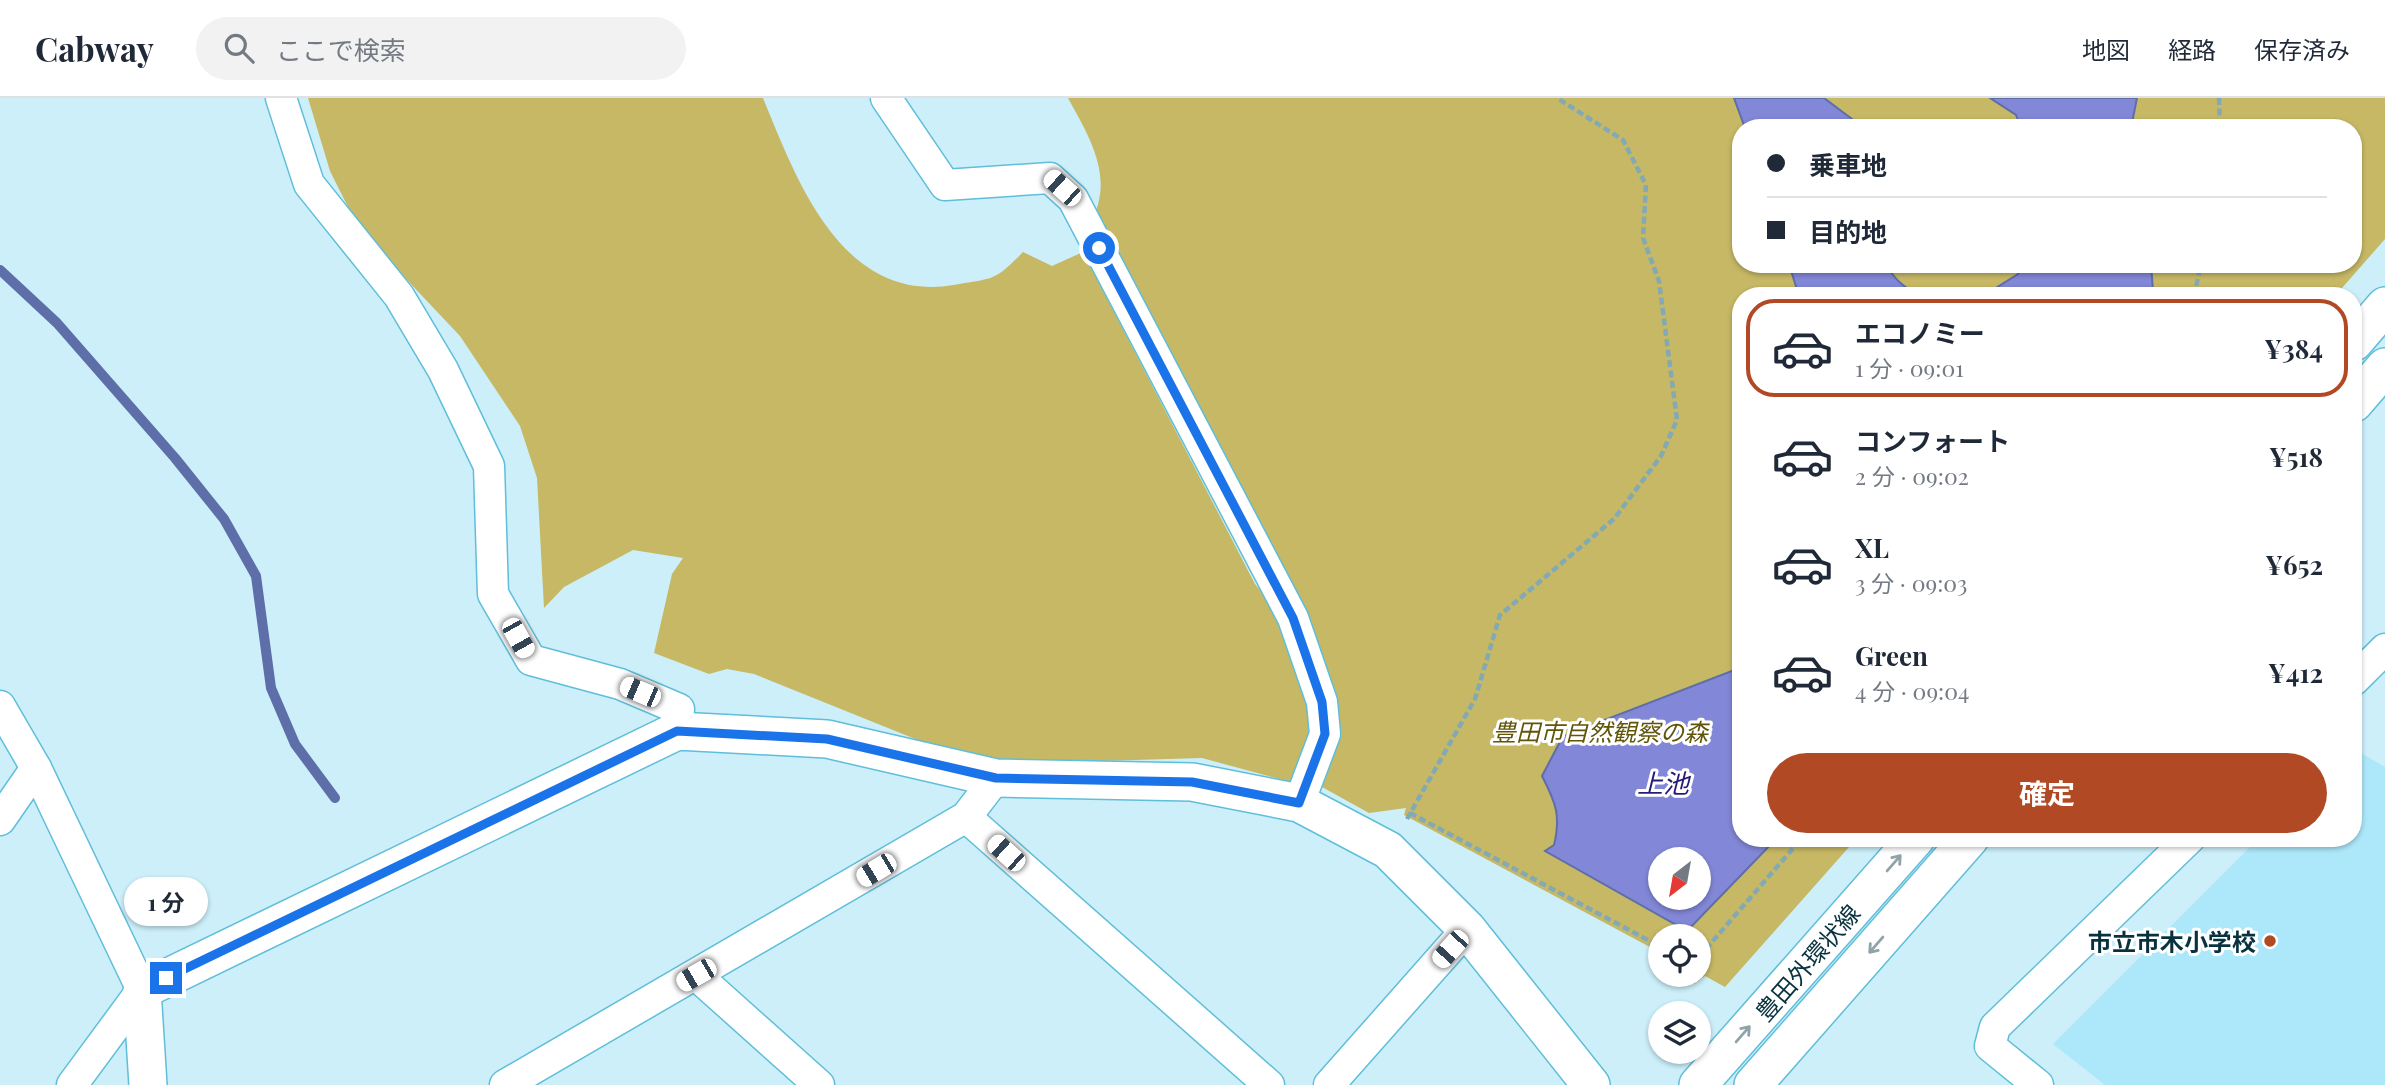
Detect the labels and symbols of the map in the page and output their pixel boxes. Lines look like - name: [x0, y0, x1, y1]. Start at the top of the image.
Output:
- car: [1040, 166, 1085, 210]
- route start: [1083, 232, 1115, 264]
- car: [499, 615, 538, 661]
- car: [617, 674, 664, 710]
- park label: 豊田市自然観察の森: [1492, 715, 1710, 747]
- water label: 上池: [1637, 765, 1692, 800]
- car: [984, 831, 1029, 875]
- north arrow: [1648, 847, 1712, 910]
- car: [853, 850, 900, 890]
- one-way arrow: [1886, 855, 1902, 873]
- callout: 1 分: [124, 876, 208, 926]
- street label: 豊田外環状線: [1748, 897, 1866, 1027]
- place label: 市立市木小学校: [2088, 925, 2256, 957]
- car: [1429, 926, 1472, 972]
- marker: 市立市木小学校: [2262, 933, 2278, 949]
- one-way arrow: [1868, 935, 1884, 953]
- car: [673, 955, 720, 995]
- route end: [150, 962, 182, 994]
- one-way arrow: [1735, 1026, 1752, 1043]

